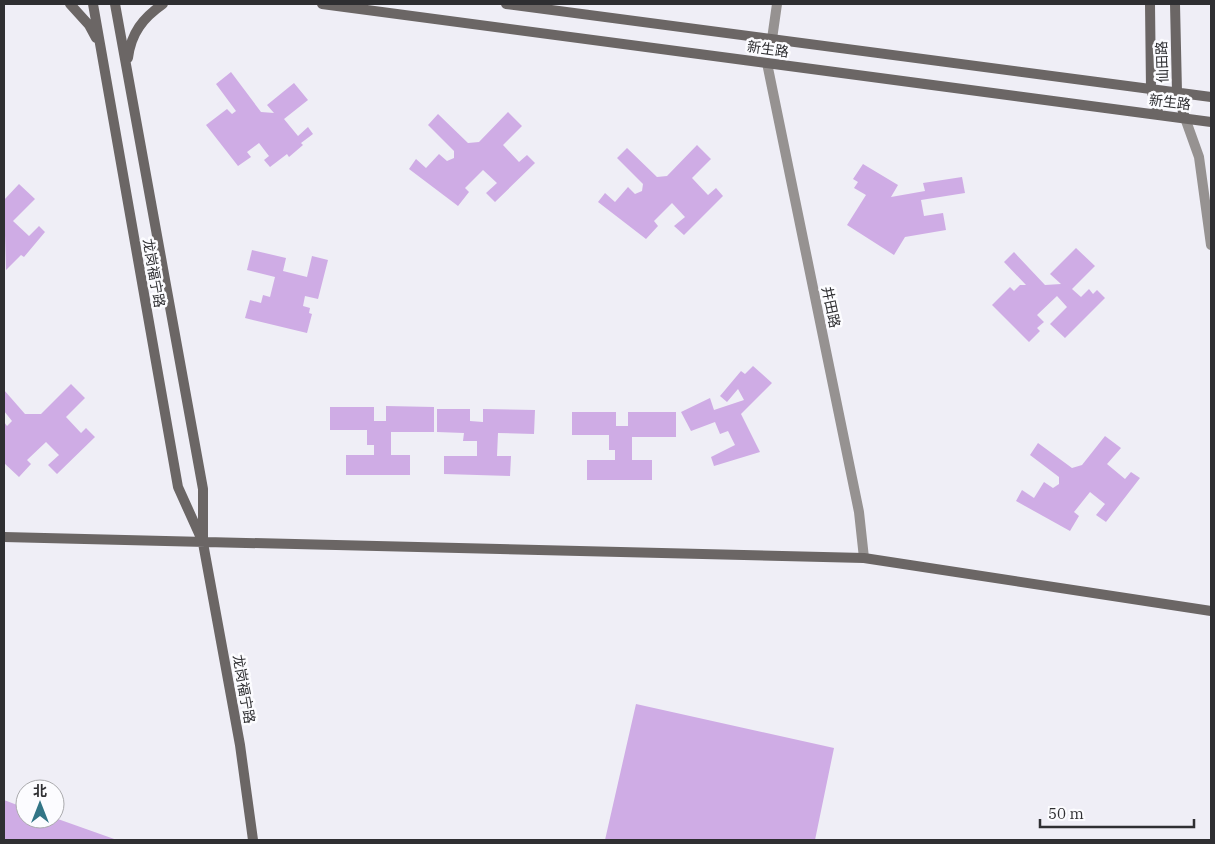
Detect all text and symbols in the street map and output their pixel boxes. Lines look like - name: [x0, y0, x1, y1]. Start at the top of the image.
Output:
- street label: 新生路: [746, 37, 790, 61]
- street label: 仙田路: [1152, 41, 1172, 83]
- street label: 新生路: [1148, 91, 1192, 113]
- street label: 龙岗福宁路: [139, 237, 169, 309]
- street label: 井田路: [818, 285, 844, 329]
- street label: 龙岗福宁路: [229, 653, 259, 725]
- north arrow: [15, 779, 65, 829]
- text: 北: [33, 782, 47, 800]
- scale bar: [1040, 796, 1194, 828]
- text: 50 m: [1048, 804, 1084, 823]

